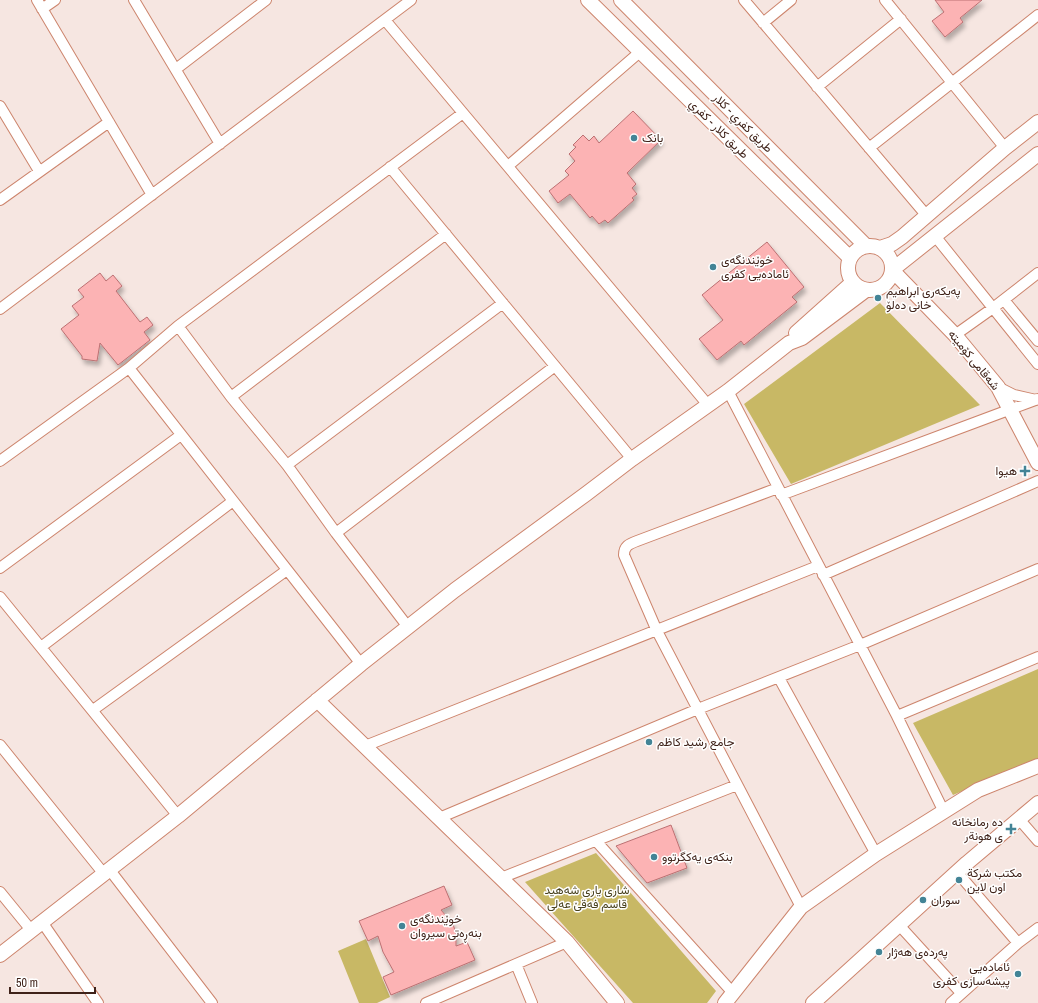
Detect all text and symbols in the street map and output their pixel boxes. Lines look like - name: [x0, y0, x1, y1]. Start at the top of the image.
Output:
- street label: طريق كفري - كلار: [708, 89, 776, 158]
- street label: طريق كلار - كفري: [684, 96, 752, 164]
- place label: بانک: [642, 130, 663, 146]
- marker: بانک: [629, 133, 639, 143]
- place label: خوێندنگەی ئامادەیی کفری: [721, 252, 789, 282]
- marker: خوێندنگەی ئامادەیی کفری: [708, 262, 718, 272]
- place label: پەیکەری ابراهیم خانی دەلۆ: [886, 283, 961, 313]
- marker: پەیکەری ابراهیم خانی دەلۆ: [873, 293, 883, 303]
- street label: شەقامی کۆمیتە: [945, 326, 1003, 394]
- place label: هیوا: [996, 463, 1017, 479]
- marker: هیوا: [1020, 466, 1030, 476]
- place label: جامع رشيد كاظم: [657, 734, 735, 751]
- marker: جامع رشيد كاظم: [644, 737, 654, 747]
- place label: ده رمانخانه ى هونةر: [952, 814, 1003, 844]
- marker: ده رمانخانه ى هونةر: [1006, 824, 1016, 834]
- place label: بنکەی یەکگرتوو: [662, 849, 733, 865]
- marker: بنکەی یەکگرتوو: [649, 852, 659, 862]
- place label: مكتب شركة اون لاين: [967, 865, 1022, 895]
- marker: مكتب شركة اون لاين: [954, 875, 964, 885]
- park label: شاری یاری شەهید قاسم فەقێ عەلی: [545, 882, 629, 912]
- place label: سوران: [931, 892, 960, 908]
- marker: سوران: [918, 895, 928, 905]
- place label: خوێندنگەی بنەڕەتی سیروان: [410, 911, 482, 943]
- marker: خوێندنگەی بنەڕەتی سیروان: [397, 921, 407, 931]
- place label: پەردەى ھەژار: [886, 944, 948, 960]
- marker: پەردەى ھەژار: [874, 947, 884, 957]
- place label: ئامادەیی پیشەسازی کفری: [933, 959, 1010, 989]
- scale bar: [10, 969, 95, 995]
- marker: ئامادەیی پیشەسازی کفری: [1013, 969, 1023, 979]
- text: 50 m: [16, 975, 38, 991]

